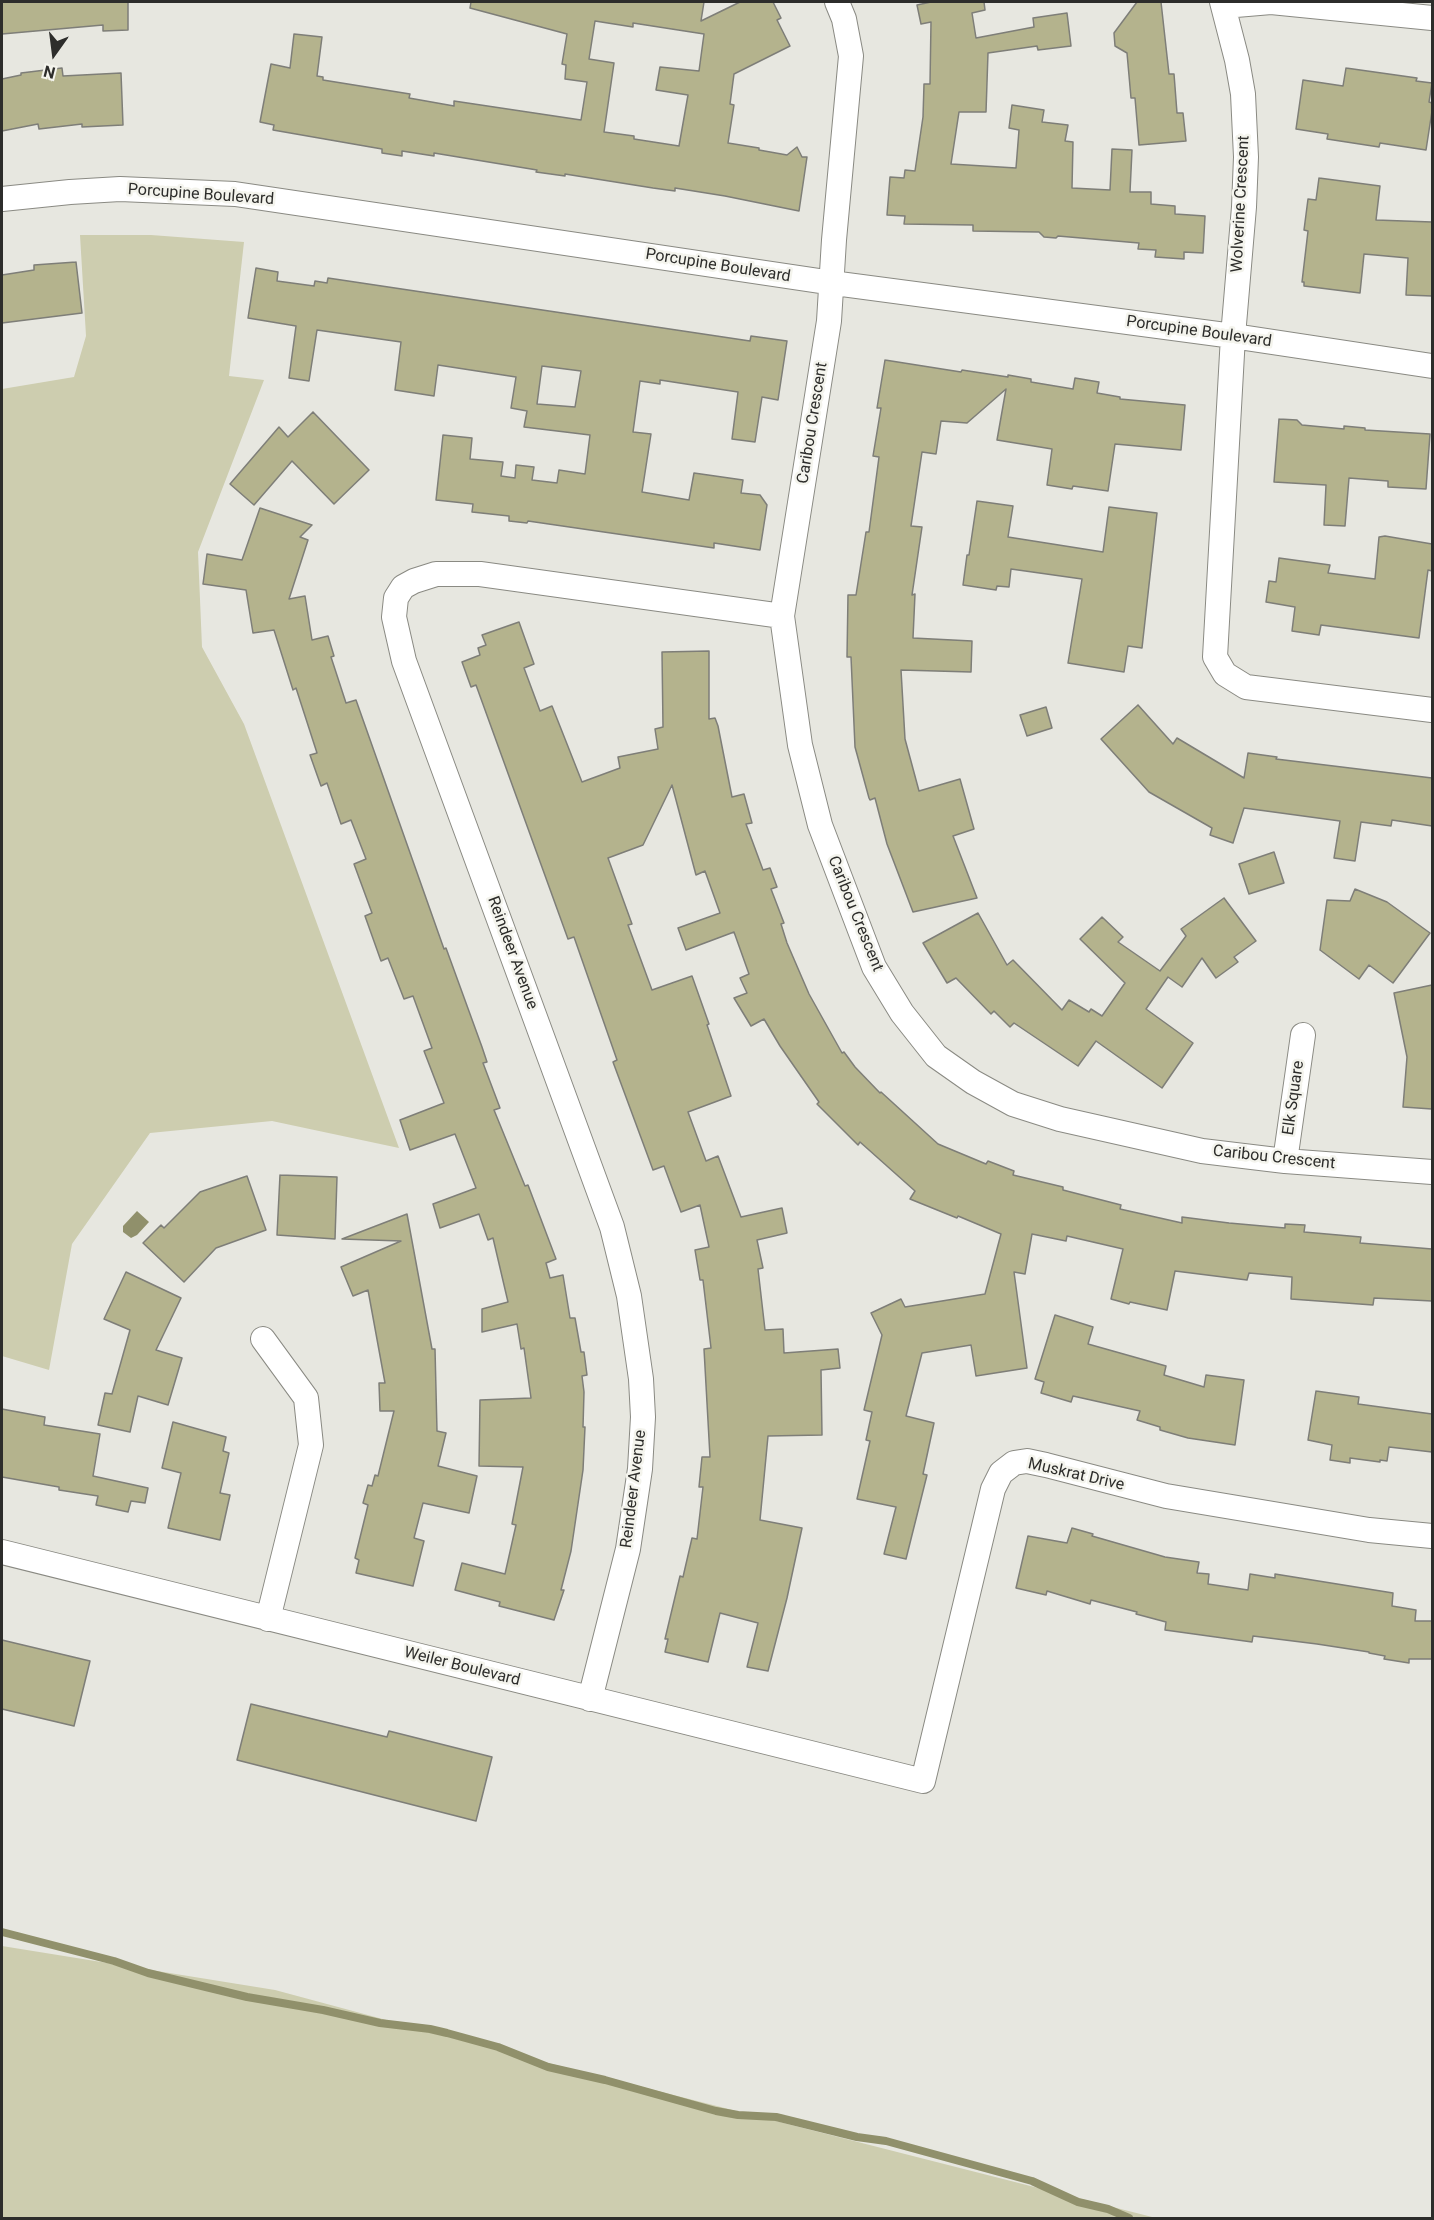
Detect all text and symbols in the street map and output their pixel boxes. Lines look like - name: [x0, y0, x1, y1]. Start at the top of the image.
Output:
- north arrow: [24, 24, 84, 84]
- text: N: [42, 61, 57, 83]
- street label: Wolverine Crescent: [1228, 135, 1254, 273]
- street label: Porcupine Boulevard: [127, 180, 275, 210]
- street label: Porcupine Boulevard: [644, 245, 792, 287]
- street label: Porcupine Boulevard: [1125, 312, 1273, 352]
- street label: Caribou Crescent: [794, 361, 832, 485]
- street label: Caribou Crescent: [823, 854, 887, 974]
- street label: Reindeer Avenue: [483, 894, 541, 1012]
- street label: Elk Square: [1279, 1060, 1309, 1136]
- street label: Caribou Crescent: [1212, 1142, 1336, 1174]
- street label: Reindeer Avenue: [617, 1429, 651, 1549]
- street label: Muskrat Drive: [1026, 1455, 1126, 1495]
- street label: Weiler Boulevard: [402, 1643, 522, 1691]

